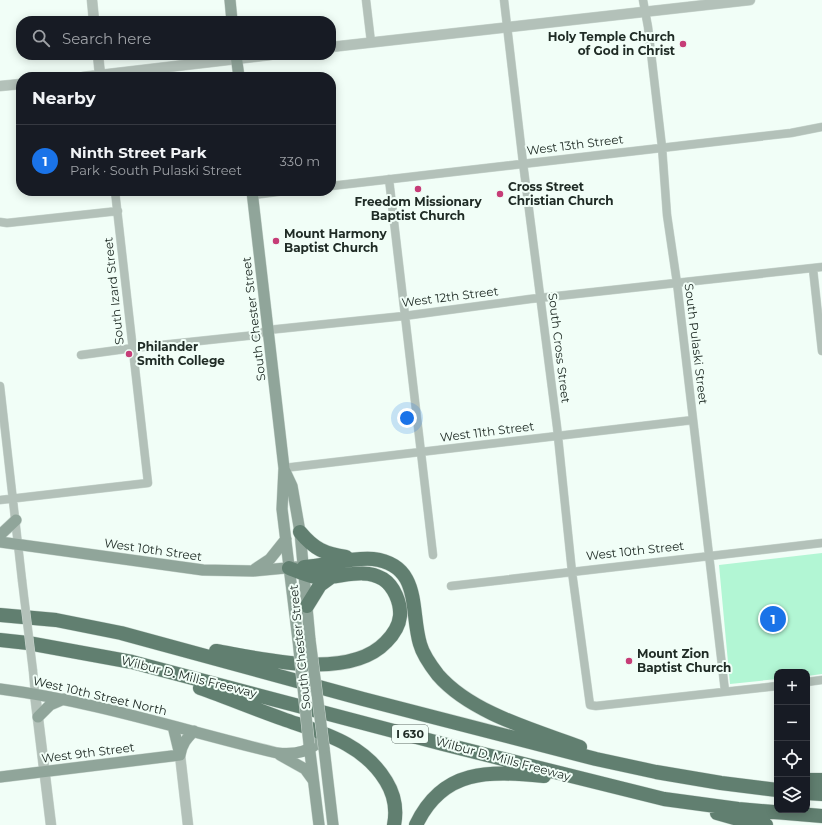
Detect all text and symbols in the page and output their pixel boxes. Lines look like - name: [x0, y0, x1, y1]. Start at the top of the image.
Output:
- search box: [16, 16, 336, 60]
- icon: search: [30, 27, 52, 49]
- text: Search here: [62, 29, 151, 48]
- place label: Holy Temple Church of God in Christ: [548, 29, 676, 58]
- marker: Holy Temple Church of God in Christ: [678, 39, 688, 49]
- text: Nearby: [32, 88, 96, 108]
- street label: West 13th Street: [526, 131, 624, 158]
- text: Ninth Street Park: [70, 143, 207, 162]
- text: 1: [42, 153, 48, 169]
- text: 330 m: [280, 153, 320, 169]
- text: Park · South Pulaski Street: [70, 162, 242, 178]
- place label: Cross Street Christian Church: [508, 179, 614, 208]
- marker: Freedom Missionary Baptist Church: [413, 184, 423, 194]
- marker: Cross Street Christian Church: [495, 189, 505, 199]
- place label: Freedom Missionary Baptist Church: [354, 194, 482, 223]
- place label: Mount Harmony Baptist Church: [284, 226, 387, 255]
- street label: South Izard Street: [100, 236, 127, 346]
- marker: Mount Harmony Baptist Church: [271, 236, 281, 246]
- street label: South Chester Street: [238, 256, 269, 382]
- street label: West 12th Street: [401, 283, 499, 310]
- street label: South Pulaski Street: [682, 283, 711, 405]
- street label: South Cross Street: [545, 292, 574, 404]
- place label: Philander Smith College: [137, 339, 225, 368]
- marker: Philander Smith College: [124, 349, 134, 359]
- your location: [397, 408, 417, 428]
- street label: West 11th Street: [439, 418, 535, 445]
- street label: West 10th Street: [103, 535, 203, 564]
- street label: West 10th Street: [585, 538, 685, 563]
- street label: South Chester Street: [286, 584, 313, 710]
- pin: 1: [760, 604, 786, 634]
- place label: Mount Zion Baptist Church: [637, 646, 731, 675]
- street label: Wilbur D. Mills Freeway: [120, 652, 259, 701]
- marker: Mount Zion Baptist Church: [624, 656, 634, 666]
- map controls: [774, 669, 810, 813]
- button: +: [774, 669, 810, 705]
- street label: West 10th Street North: [32, 673, 169, 718]
- button: −: [774, 705, 810, 741]
- road number: I 630: [392, 725, 428, 743]
- street label: Wilbur D. Mills Freeway: [434, 733, 573, 784]
- street label: West 9th Street: [41, 739, 135, 766]
- button: locate: [774, 741, 810, 777]
- button: layers: [774, 777, 810, 813]

